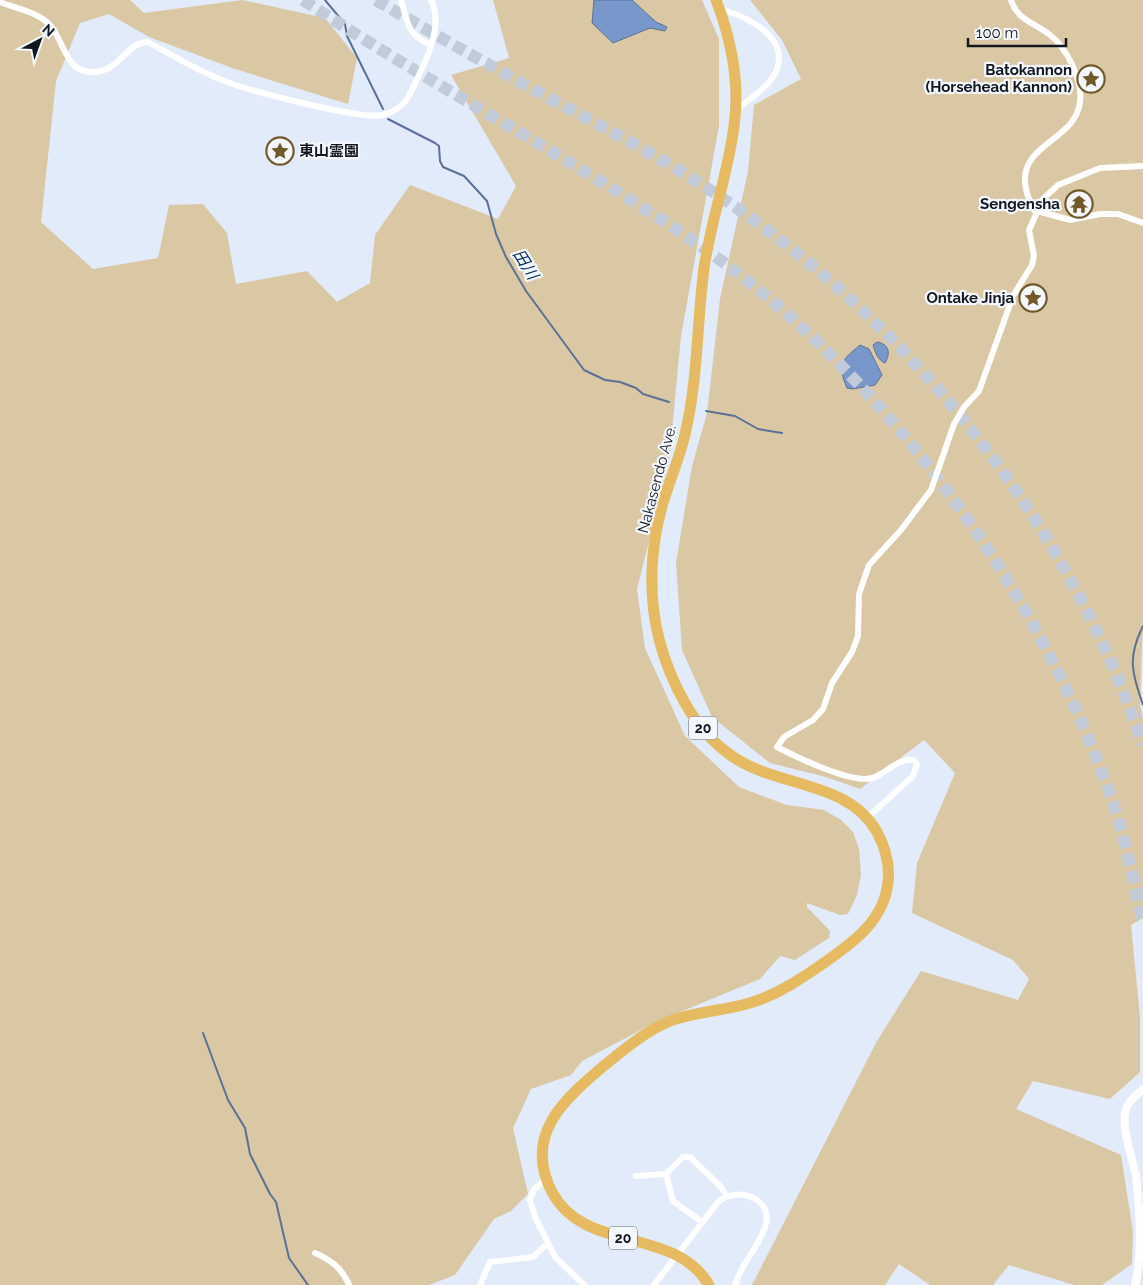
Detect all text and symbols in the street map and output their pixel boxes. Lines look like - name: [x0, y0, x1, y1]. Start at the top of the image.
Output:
- north arrow: [15, 15, 65, 65]
- scale bar: [968, 15, 1066, 47]
- text: N: [39, 21, 58, 40]
- text: 100 m: [976, 24, 1018, 42]
- place label: Batokannon (Horsehead Kannon): [926, 61, 1072, 96]
- place icon: Batokannon (Horsehead Kannon): [1076, 64, 1106, 94]
- place icon: 東山霊園: [265, 136, 295, 166]
- place label: 東山霊園: [299, 142, 359, 160]
- temple icon: Sengensha: [1064, 189, 1094, 219]
- place label: Sengensha: [980, 195, 1060, 213]
- water label: 田川: [509, 246, 543, 285]
- place icon: Ontake Jinja: [1018, 283, 1048, 313]
- place label: Ontake Jinja: [926, 289, 1014, 307]
- street label: Nakasendo Ave.: [634, 423, 680, 535]
- road number: 20: [689, 716, 717, 740]
- road number: 20: [609, 1226, 637, 1250]

